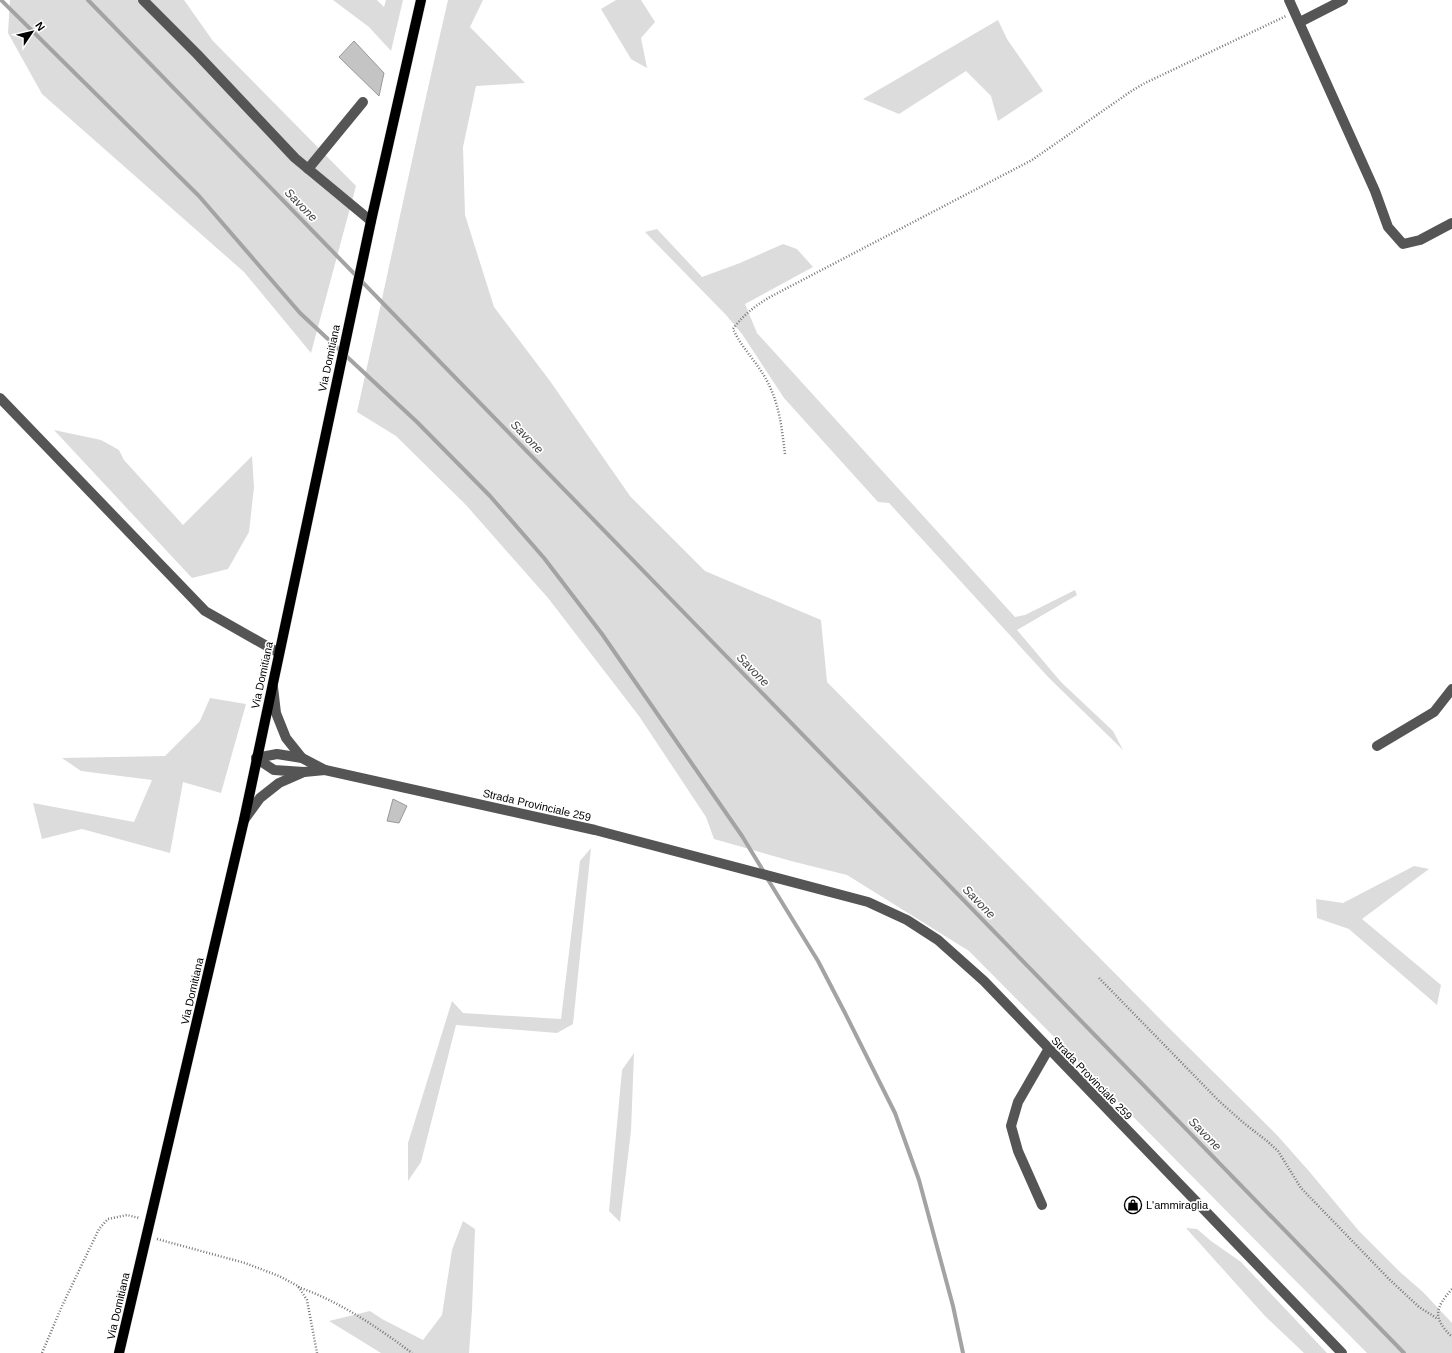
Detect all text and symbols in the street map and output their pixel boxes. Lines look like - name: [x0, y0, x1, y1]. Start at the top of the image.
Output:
- north arrow: [12, 12, 52, 52]
- text: N: [33, 20, 47, 33]
- water label: Savone: [282, 185, 320, 225]
- street label: Via Domitiana: [316, 322, 342, 393]
- water label: Savone: [508, 417, 546, 457]
- street label: Via Domitiana: [249, 639, 275, 710]
- water label: Savone: [734, 650, 772, 690]
- street label: Strada Provinciale 259: [482, 787, 592, 823]
- water label: Savone: [960, 882, 998, 922]
- street label: Via Domitiana: [178, 956, 206, 1026]
- street label: Strada Provinciale 259: [1049, 1034, 1135, 1122]
- water label: Savone: [1186, 1114, 1224, 1154]
- shop icon: L'ammiraglia: [1123, 1195, 1143, 1215]
- place label: L'ammiraglia: [1146, 1199, 1209, 1211]
- street label: Via Domitiana: [104, 1271, 132, 1341]

